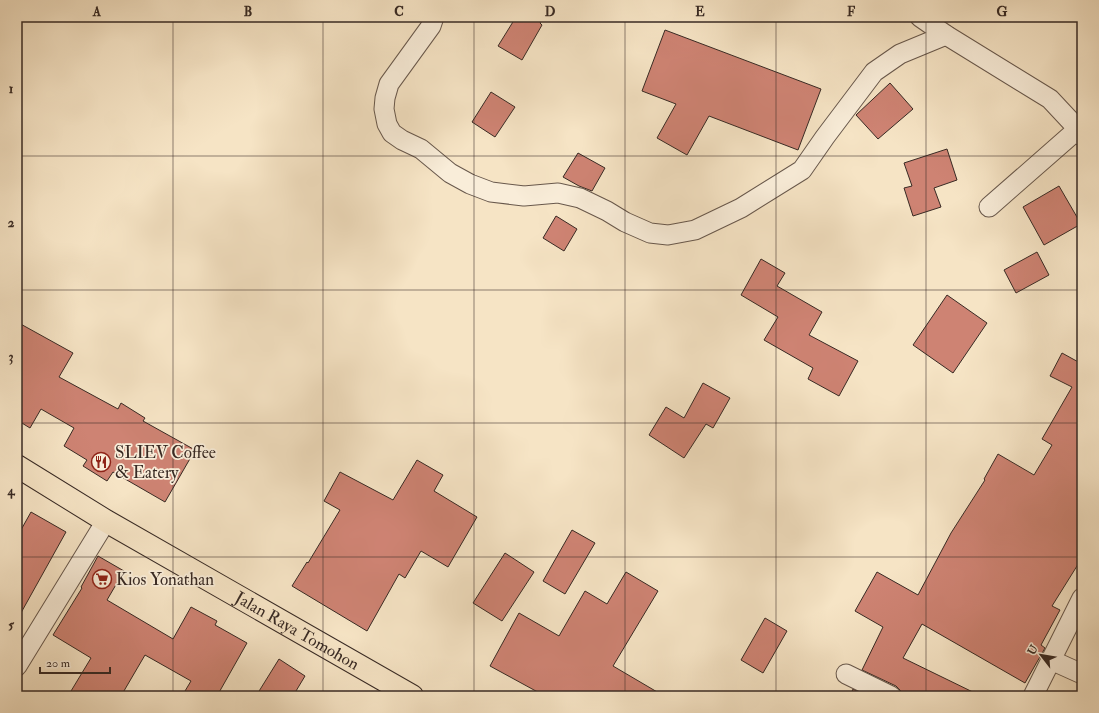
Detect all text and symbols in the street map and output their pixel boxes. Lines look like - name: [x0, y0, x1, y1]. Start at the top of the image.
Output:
- text: A: [92, 4, 102, 20]
- text: B: [244, 4, 252, 20]
- text: C: [394, 4, 404, 20]
- text: D: [545, 4, 556, 20]
- text: E: [695, 4, 705, 20]
- text: F: [847, 4, 856, 20]
- text: G: [997, 4, 1008, 20]
- text: 1: [9, 81, 14, 97]
- text: 2: [8, 215, 15, 231]
- text: 3: [9, 349, 14, 365]
- place label: SLIEV Coffee & Eatery: [115, 442, 216, 484]
- restaurant icon: SLIEV Coffee & Eatery: [90, 451, 112, 473]
- text: 4: [6, 483, 15, 499]
- supermarket icon: Kios Yonathan: [91, 568, 113, 590]
- place label: Kios Yonathan: [116, 569, 214, 590]
- street label: Jalan Raya Tomohon: [230, 586, 363, 674]
- text: 5: [8, 617, 14, 633]
- north arrow: [1021, 635, 1061, 675]
- text: U: [1025, 642, 1041, 657]
- scale bar: [40, 649, 110, 675]
- text: 20 m: [46, 656, 71, 671]

